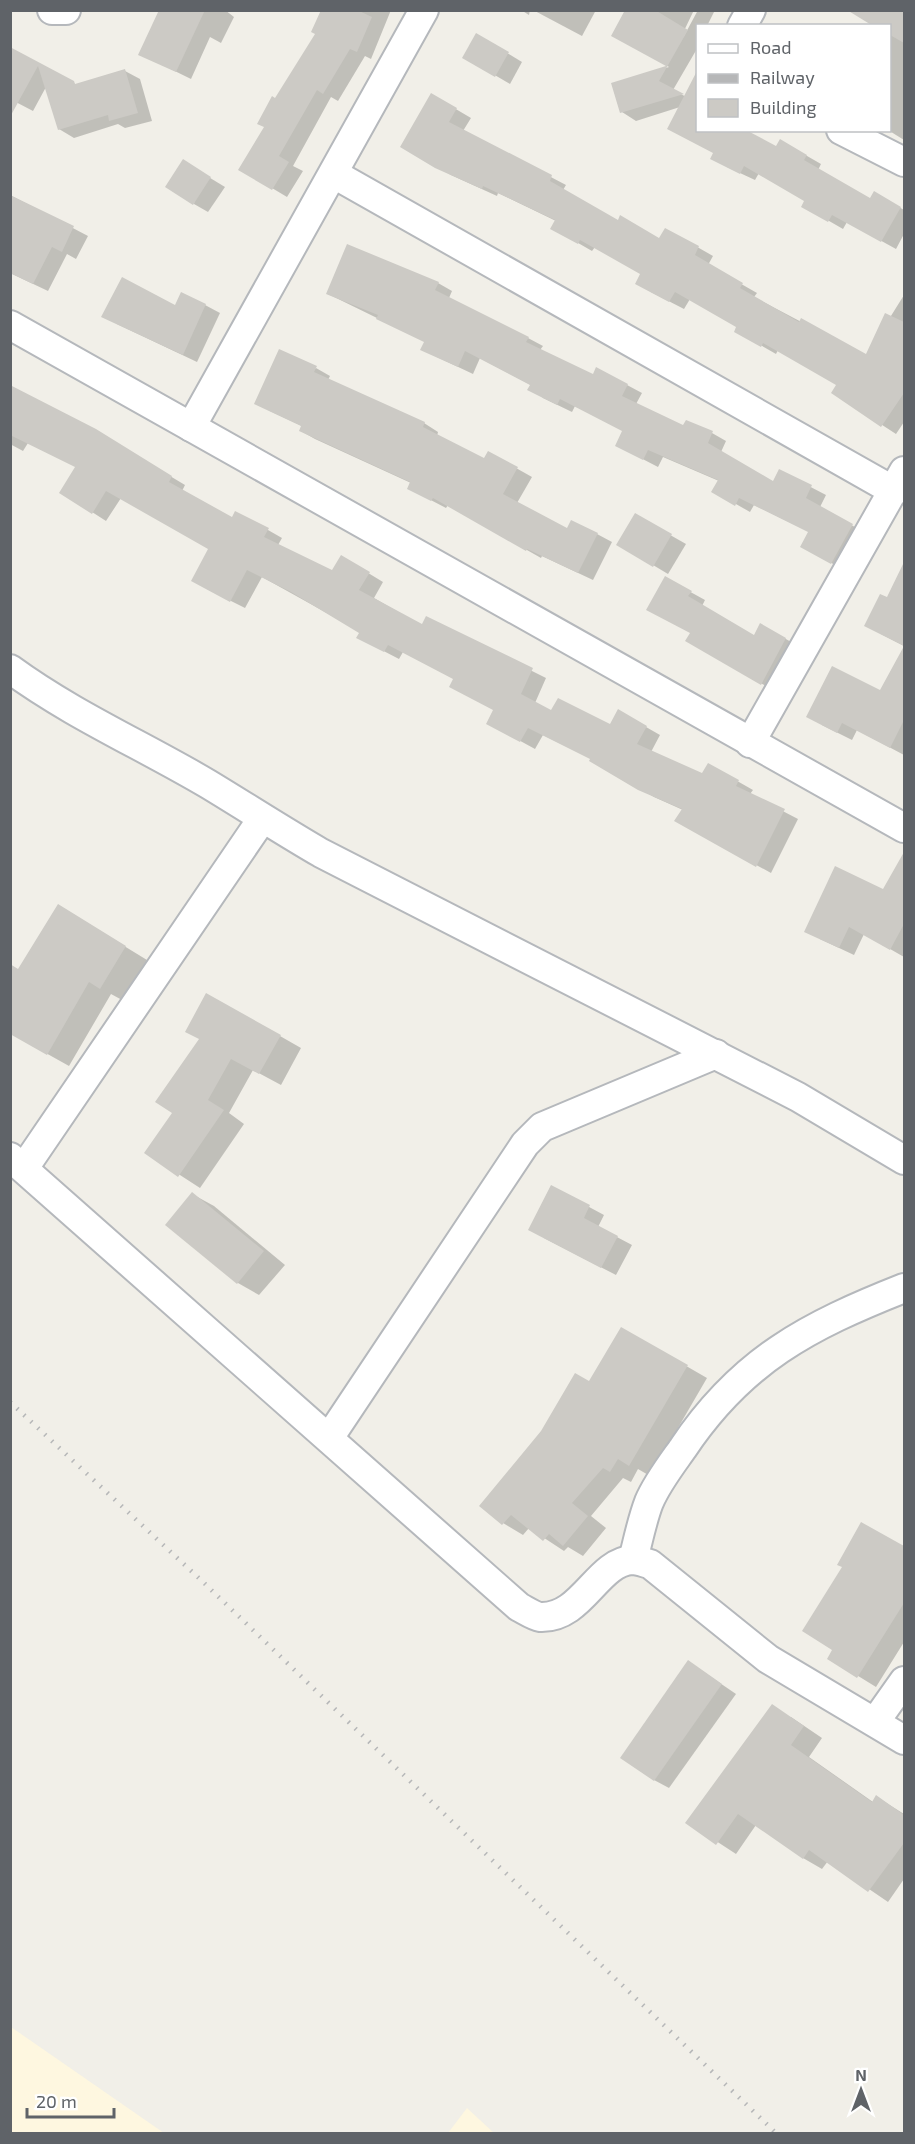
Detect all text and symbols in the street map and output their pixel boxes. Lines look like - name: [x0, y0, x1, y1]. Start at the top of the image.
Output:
- legend: [696, 24, 891, 132]
- text: Road: [750, 36, 791, 58]
- text: Railway: [750, 66, 815, 88]
- text: Building: [750, 96, 817, 118]
- north arrow: [831, 2060, 891, 2120]
- text: N: [855, 2065, 867, 2084]
- scale bar: [27, 2081, 114, 2119]
- text: 20 m: [36, 2090, 77, 2112]

